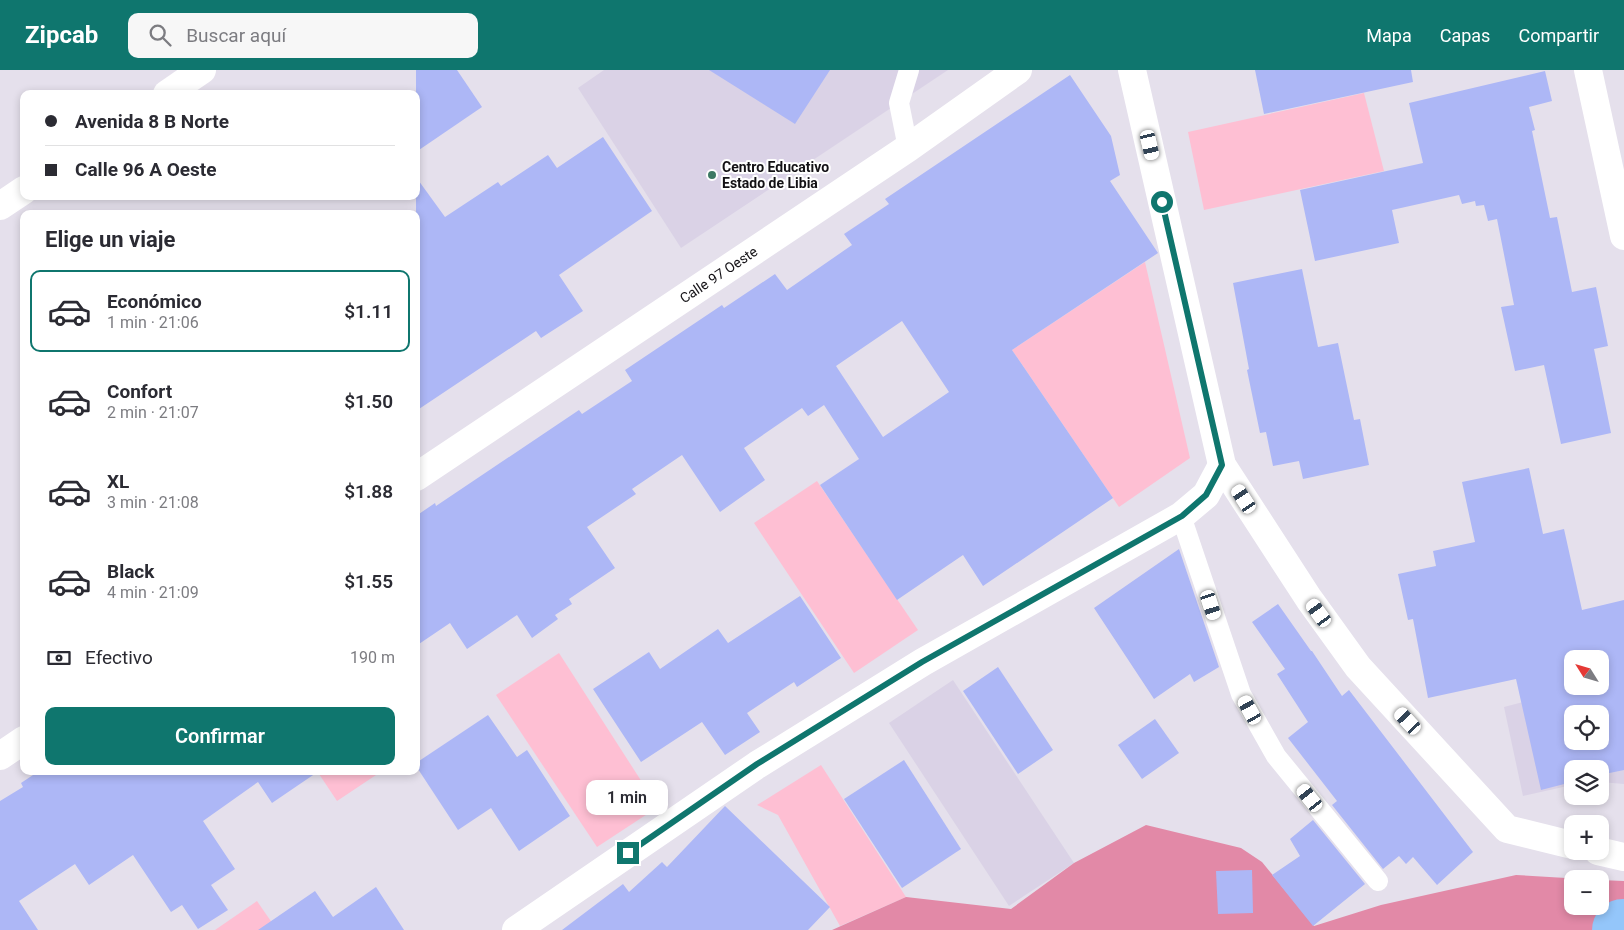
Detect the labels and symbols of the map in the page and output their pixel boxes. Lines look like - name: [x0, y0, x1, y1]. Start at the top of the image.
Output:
- car: [1139, 129, 1160, 161]
- place label: Centro Educativo Estado de Libia: [722, 159, 829, 191]
- marker: Centro Educativo Estado de Libia: [706, 169, 718, 181]
- route start: [1151, 191, 1173, 213]
- street label: Calle 97 Oeste: [677, 243, 760, 306]
- car: [1229, 482, 1258, 516]
- car: [1199, 588, 1222, 622]
- car: [1304, 596, 1333, 630]
- north arrow: [1564, 650, 1609, 695]
- car: [1236, 693, 1263, 727]
- car: [1392, 705, 1423, 737]
- callout: 1 min: [587, 780, 669, 816]
- car: [1294, 782, 1325, 814]
- route end: [617, 842, 639, 864]

